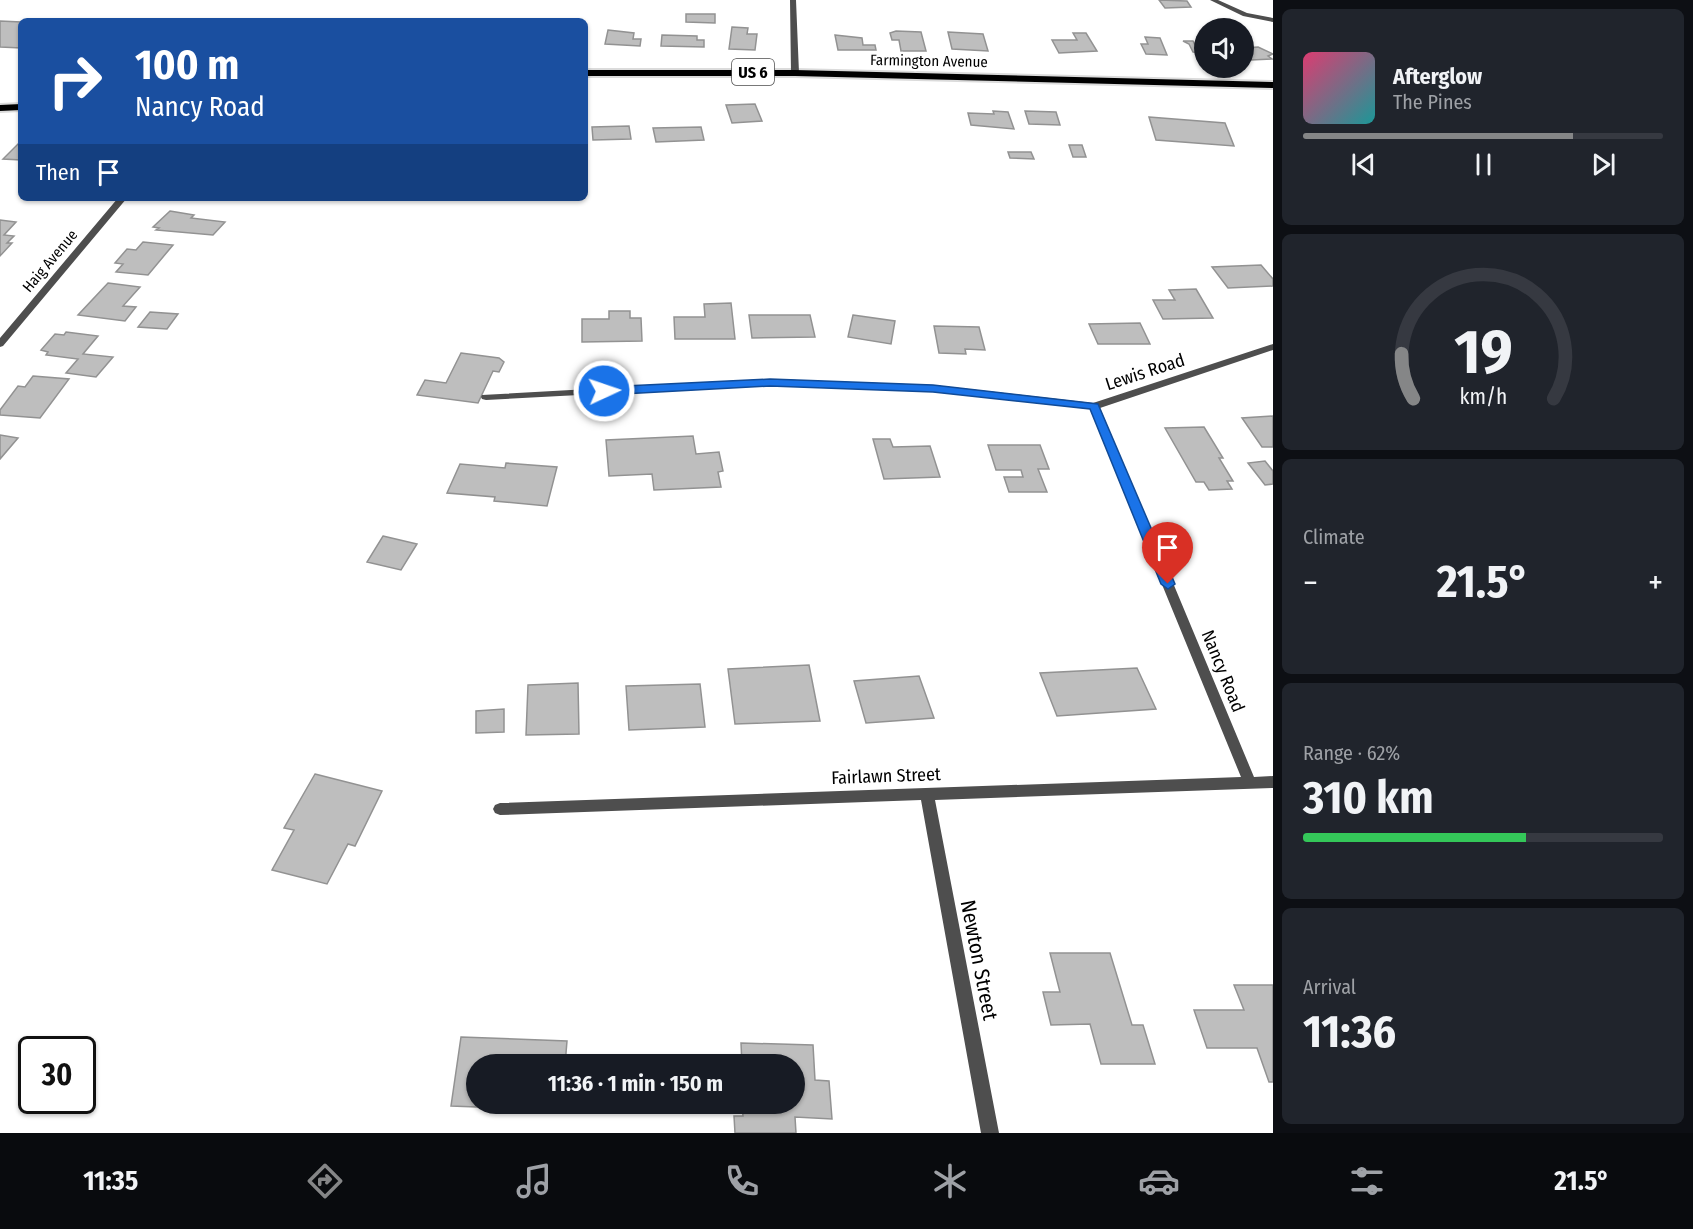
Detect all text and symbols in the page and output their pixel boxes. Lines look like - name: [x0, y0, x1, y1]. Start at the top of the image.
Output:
- map controls: [1194, 18, 1254, 78]
- button: sound: [1194, 18, 1254, 78]
- text: 100 m: [135, 40, 239, 90]
- icon: right: [36, 42, 114, 120]
- street label: Farmington Avenue: [870, 51, 988, 71]
- road number: US 6: [732, 59, 774, 85]
- text: Afterglow: [1393, 63, 1482, 90]
- text: The Pines: [1393, 90, 1472, 114]
- text: Nancy Road: [135, 91, 265, 123]
- icon: previous: [1347, 148, 1380, 181]
- icon: pause: [1467, 148, 1500, 181]
- icon: next: [1587, 148, 1620, 181]
- icon: arrive: [92, 156, 125, 189]
- text: Then: [36, 159, 80, 186]
- street label: Haig Avenue: [19, 226, 81, 296]
- text: 19: [1454, 315, 1512, 390]
- street label: Lewis Road: [1103, 349, 1187, 395]
- position arrow: [572, 359, 636, 423]
- text: km/h: [1459, 384, 1507, 410]
- pin: [1142, 522, 1193, 584]
- text: Climate: [1303, 525, 1365, 549]
- icon: arrive: [1151, 531, 1184, 564]
- text: 21.5°: [1437, 555, 1529, 609]
- text: −: [1303, 563, 1318, 603]
- text: +: [1648, 563, 1663, 603]
- street label: Nancy Road: [1197, 627, 1249, 715]
- text: Range · 62%: [1303, 741, 1400, 765]
- street label: Fairlawn Street: [831, 763, 941, 789]
- text: 310 km: [1303, 771, 1434, 825]
- street label: Newton Street: [955, 898, 1003, 1023]
- text: Arrival: [1303, 975, 1356, 999]
- text: 11:36: [1303, 1005, 1396, 1059]
- speed limit sign: 30: [18, 1036, 96, 1114]
- text: 11:36 · 1 min · 150 m: [548, 1070, 723, 1097]
- icon: directions: [304, 1160, 346, 1202]
- icon: music: [513, 1160, 555, 1202]
- icon: phone: [721, 1160, 763, 1202]
- icon: climate: [929, 1160, 971, 1202]
- icon: car: [1138, 1160, 1180, 1202]
- icon: filters: [1346, 1160, 1388, 1202]
- text: 11:35: [83, 1165, 138, 1197]
- text: 21.5°: [1554, 1165, 1610, 1197]

